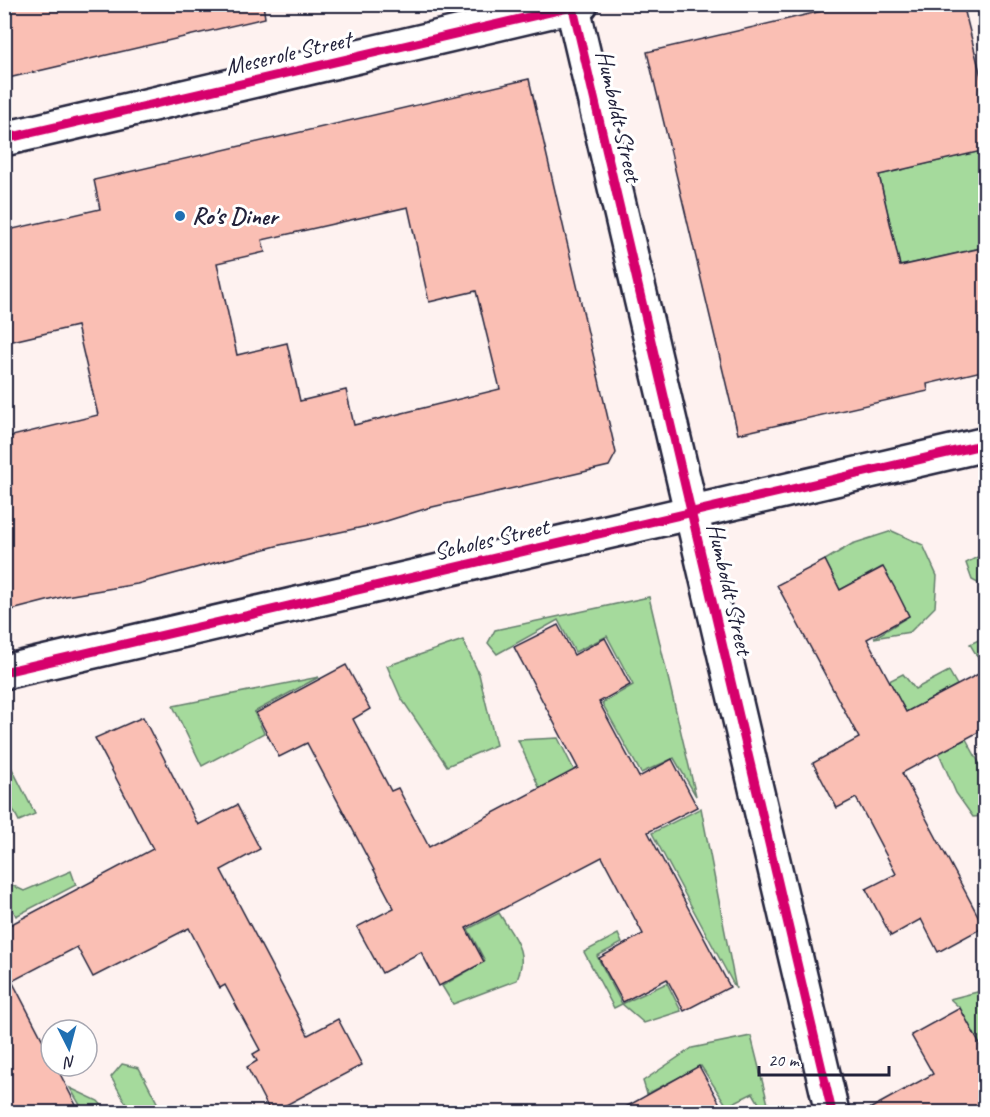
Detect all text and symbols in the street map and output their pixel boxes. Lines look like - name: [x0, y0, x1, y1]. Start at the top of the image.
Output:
- street label: Meserole Street: [222, 23, 357, 82]
- street label: Humboldt Street: [589, 47, 649, 187]
- place label: Ro's Diner: [192, 201, 280, 231]
- marker: Ro's Diner: [173, 209, 187, 223]
- street label: Scholes Street: [431, 511, 553, 567]
- street label: Humboldt Street: [700, 520, 760, 660]
- north arrow: [39, 1018, 99, 1078]
- scale bar: [759, 1039, 890, 1077]
- text: 20 m: [768, 1049, 801, 1071]
- text: N: [61, 1051, 76, 1073]

